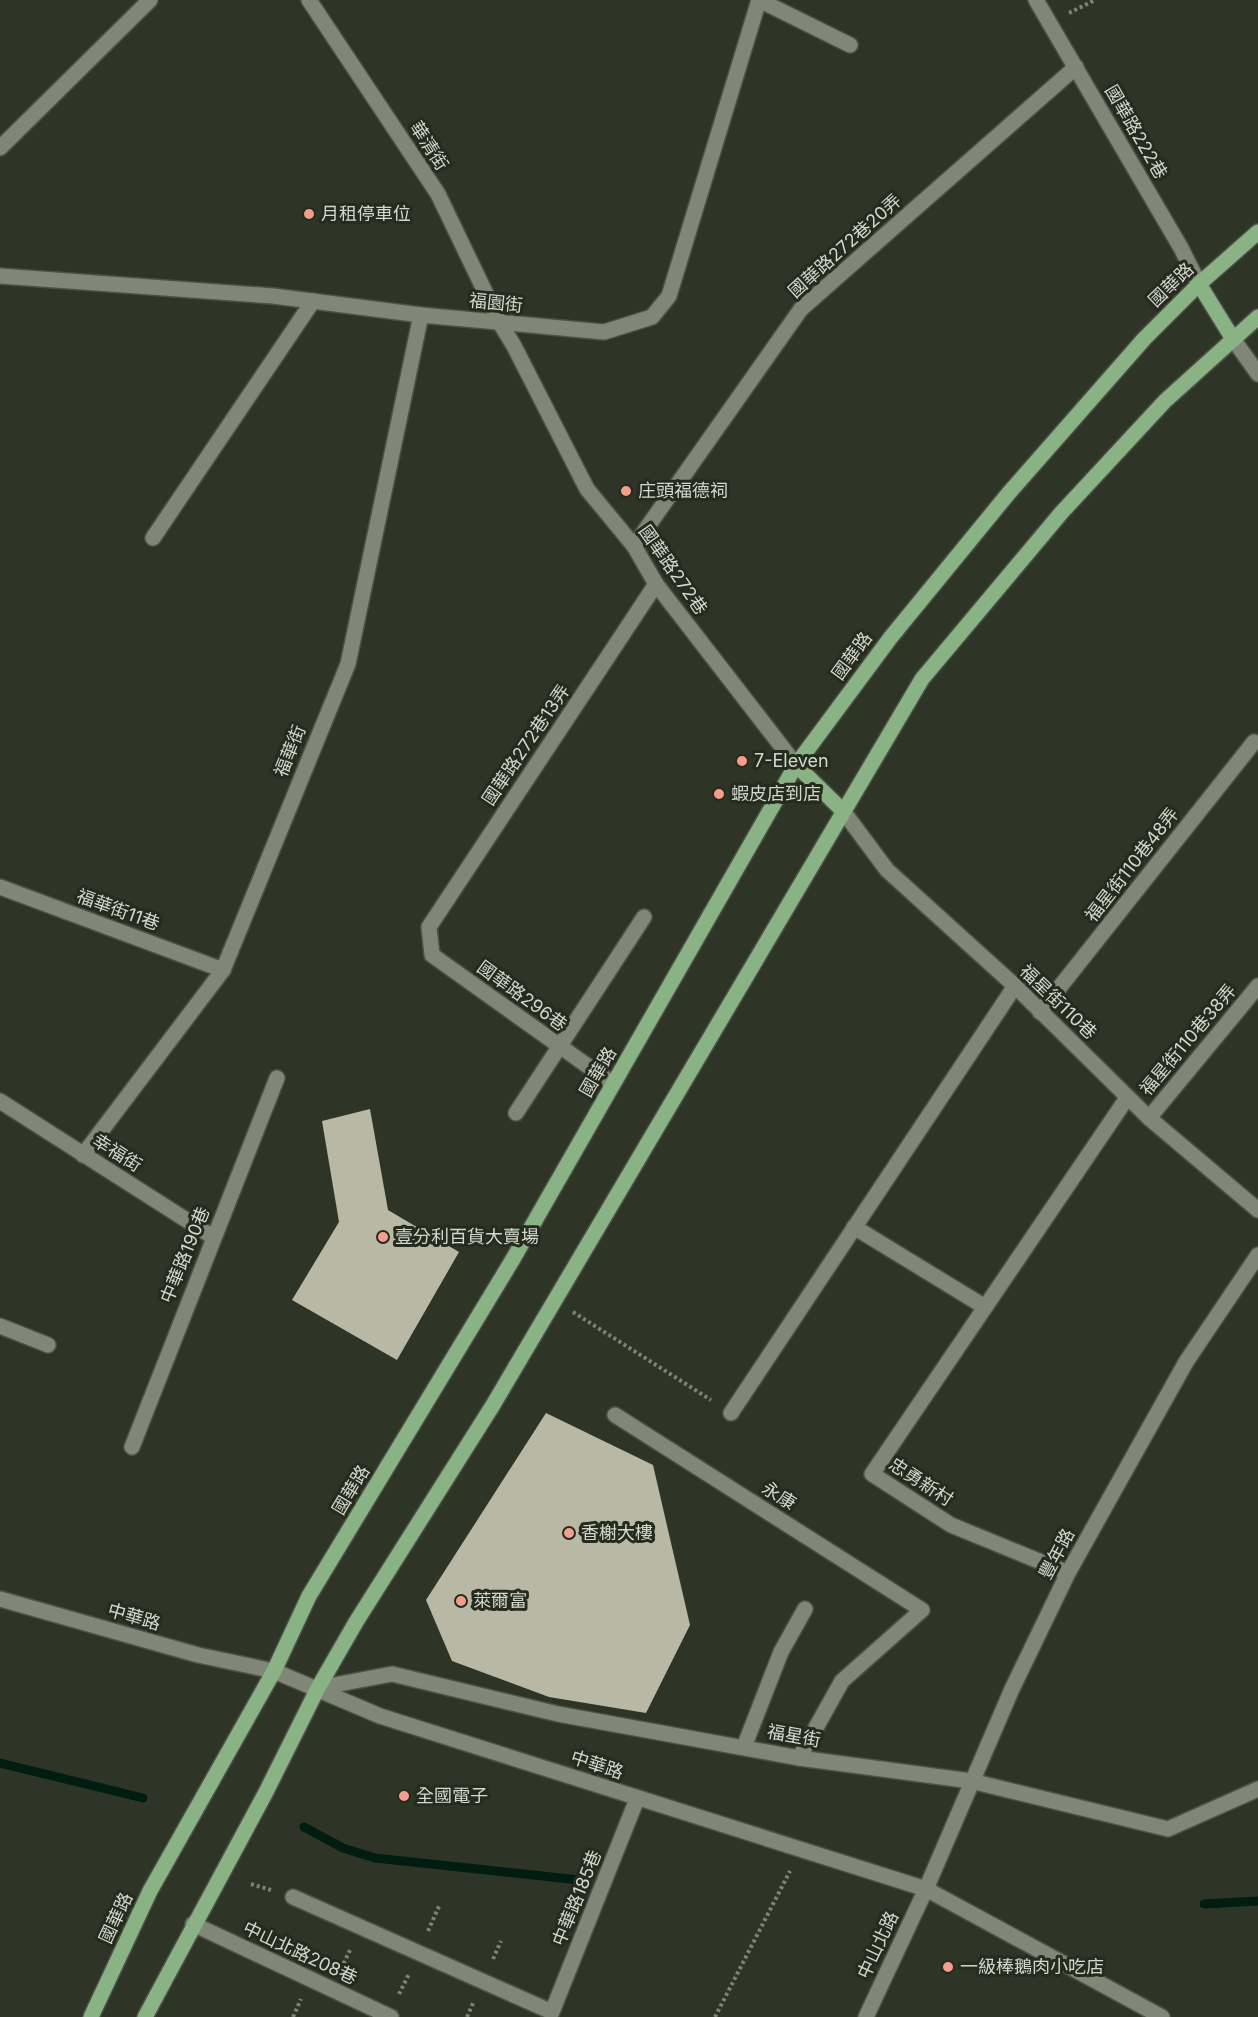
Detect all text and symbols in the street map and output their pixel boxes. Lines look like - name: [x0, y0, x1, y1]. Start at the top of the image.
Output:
- street label: 國華路222巷: [1101, 81, 1172, 182]
- street label: 華清街: [406, 117, 453, 174]
- street label: 國華路272巷20弄: [784, 189, 905, 302]
- place label: 月租停車位: [321, 203, 411, 224]
- marker: 月租停車位: [302, 207, 316, 221]
- street label: 國華路: [1144, 258, 1197, 311]
- street label: 福園街: [468, 289, 524, 316]
- place label: 庄頭福德祠: [638, 480, 728, 501]
- marker: 庄頭福德祠: [619, 484, 633, 498]
- street label: 國華路272巷: [635, 521, 712, 618]
- street label: 國華路: [827, 628, 876, 684]
- street label: 國華路272巷13弄: [478, 681, 574, 809]
- street label: 福華街: [270, 722, 309, 780]
- place label: 7-Eleven: [754, 750, 829, 771]
- marker: 7-Eleven: [735, 754, 749, 768]
- place label: 蝦皮店到店: [731, 783, 821, 804]
- marker: 蝦皮店到店: [712, 787, 726, 801]
- street label: 福星街110巷48弄: [1081, 804, 1183, 926]
- street label: 福華街11巷: [74, 885, 162, 934]
- street label: 國華路296巷: [474, 956, 571, 1035]
- street label: 福星街110巷: [1016, 960, 1101, 1043]
- street label: 福星街110巷38弄: [1135, 980, 1240, 1099]
- street label: 國華路: [575, 1043, 620, 1100]
- street label: 幸福街: [89, 1129, 146, 1176]
- street label: 中華路190巷: [156, 1204, 213, 1306]
- place label: 壹分利百貨大賣場: [395, 1226, 539, 1247]
- marker: 壹分利百貨大賣場: [376, 1230, 390, 1244]
- street label: 忠勇新村: [885, 1453, 957, 1510]
- street label: 國華路: [328, 1461, 373, 1518]
- street label: 永康: [758, 1477, 800, 1514]
- place label: 香榭大樓: [581, 1522, 653, 1543]
- street label: 豐年路: [1035, 1525, 1079, 1583]
- marker: 香榭大樓: [562, 1526, 576, 1540]
- place label: 萊爾富: [473, 1590, 527, 1611]
- marker: 萊爾富: [454, 1594, 468, 1608]
- street label: 中華路: [105, 1599, 163, 1634]
- street label: 福星街: [766, 1720, 822, 1751]
- street label: 中華路: [568, 1746, 626, 1783]
- place label: 全國電子: [416, 1785, 488, 1806]
- marker: 全國電子: [397, 1789, 411, 1803]
- street label: 中華路185巷: [548, 1847, 605, 1949]
- street label: 國華路: [95, 1889, 136, 1947]
- street label: 中山北路: [853, 1908, 902, 1982]
- street label: 中山北路208巷: [240, 1917, 361, 1988]
- place label: 一級棒鵝肉小吃店: [960, 1956, 1104, 1977]
- marker: 一級棒鵝肉小吃店: [941, 1960, 955, 1974]

